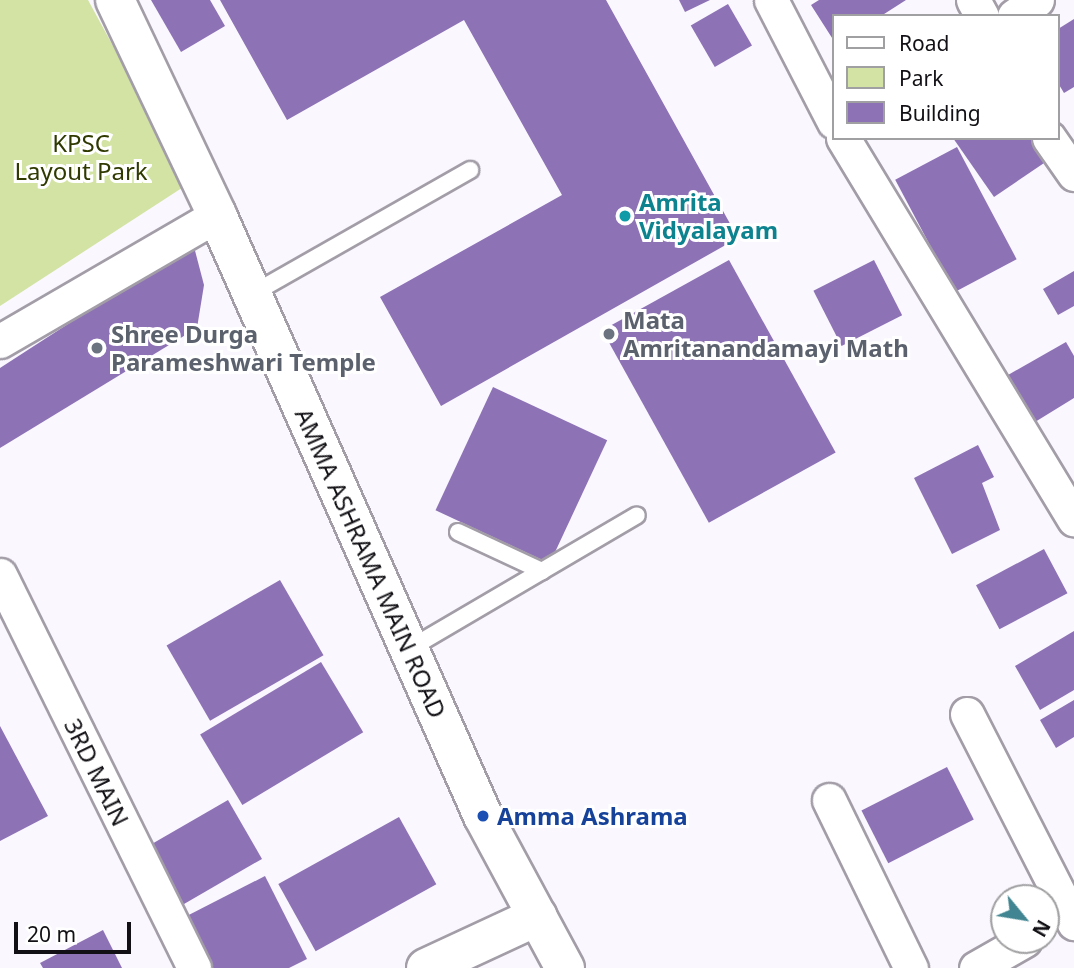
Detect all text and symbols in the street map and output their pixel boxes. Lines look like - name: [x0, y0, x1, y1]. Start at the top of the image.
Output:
- legend: [832, 14, 1060, 140]
- text: Road: [899, 29, 949, 57]
- text: Park: [899, 64, 943, 92]
- text: Building: [899, 99, 981, 127]
- park label: KPSC Layout Park: [14, 129, 148, 185]
- place label: Amrita Vidyalayam: [639, 188, 778, 244]
- marker: Amrita Vidyalayam: [617, 208, 633, 224]
- place label: Mata Amritanandamayi Math: [623, 306, 909, 362]
- place label: Shree Durga Parameshwari Temple: [111, 320, 376, 376]
- marker: Mata Amritanandamayi Math: [601, 326, 617, 342]
- marker: Shree Durga Parameshwari Temple: [89, 340, 105, 356]
- street label: AMMA ASHRAMA MAIN ROAD: [289, 404, 453, 722]
- street label: 3RD MAIN: [59, 714, 135, 830]
- place label: Amma Ashrama: [497, 802, 688, 830]
- marker: Amma Ashrama: [475, 808, 491, 824]
- north arrow: [990, 884, 1060, 954]
- scale bar: [18, 908, 135, 952]
- text: N: [1026, 915, 1057, 942]
- text: 20 m: [27, 920, 76, 948]

